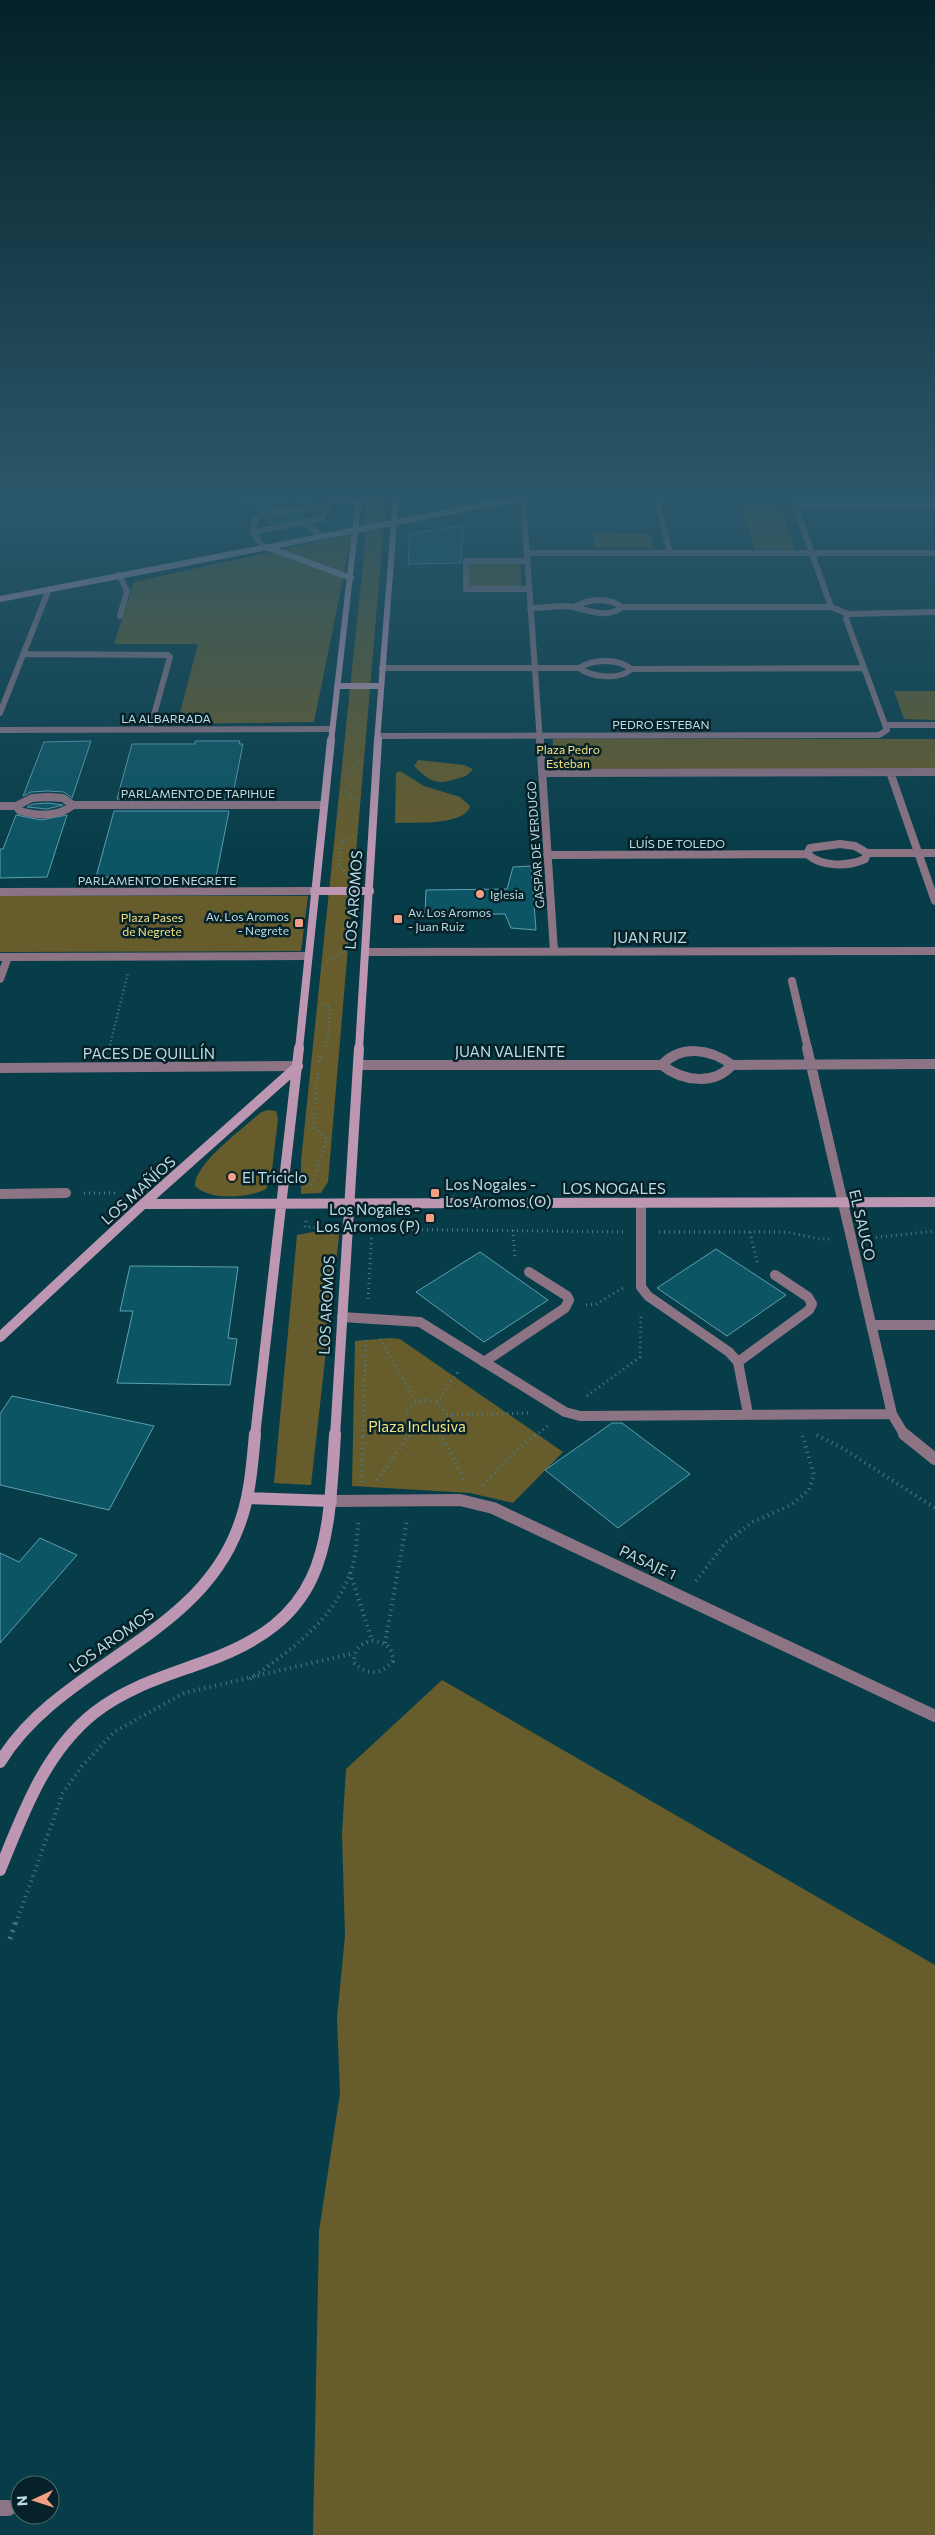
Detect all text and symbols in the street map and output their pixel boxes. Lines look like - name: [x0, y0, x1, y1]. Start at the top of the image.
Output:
- street label: LA ALBARRADA: [121, 711, 211, 725]
- street label: PEDRO ESTEBAN: [612, 717, 710, 731]
- park label: Plaza Pedro Esteban: [536, 742, 600, 770]
- street label: GASPAR DE VERDUGO: [524, 781, 546, 909]
- street label: PARLAMENTO DE TAPIHUE: [121, 786, 275, 800]
- street label: LUÍS DE TOLEDO: [629, 836, 725, 850]
- street label: LOS AROMOS: [341, 850, 365, 950]
- street label: PARLAMENTO DE NEGRETE: [78, 873, 236, 887]
- place label: Iglesia: [490, 887, 524, 901]
- marker: Iglesia: [474, 888, 486, 900]
- place label: Av. Los Aromos - Juan Ruiz: [408, 905, 491, 934]
- place label: Av. Los Aromos - Negrete: [206, 909, 289, 937]
- park label: Plaza Pases de Negrete: [121, 910, 183, 938]
- marker: Av. Los Aromos - Juan Ruiz: [392, 913, 404, 925]
- marker: Av. Los Aromos - Negrete: [293, 917, 305, 929]
- street label: JUAN RUIZ: [613, 928, 687, 946]
- street label: JUAN VALIENTE: [455, 1042, 565, 1060]
- street label: PACES DE QUILLÍN: [83, 1043, 215, 1062]
- street label: LOS MAÑÍOS: [97, 1151, 179, 1228]
- place label: El Triciclo: [242, 1168, 307, 1186]
- marker: El Triciclo: [226, 1171, 238, 1183]
- place label: Los Nogales - Los Aromos (O): [445, 1175, 551, 1210]
- street label: LOS NOGALES: [562, 1179, 666, 1197]
- marker: Los Nogales - Los Aromos (O): [429, 1187, 441, 1199]
- street label: EL SAUCO: [846, 1188, 880, 1262]
- place label: Los Nogales - Los Aromos (P): [316, 1200, 420, 1235]
- marker: Los Nogales - Los Aromos (P): [424, 1212, 436, 1224]
- street label: LOS AROMOS: [314, 1255, 338, 1355]
- park label: Plaza Inclusiva: [368, 1417, 466, 1435]
- street label: PASAJE 1: [617, 1541, 679, 1583]
- street label: LOS AROMOS: [65, 1604, 157, 1676]
- north arrow: [10, 2475, 60, 2525]
- text: N: [13, 2495, 30, 2507]

